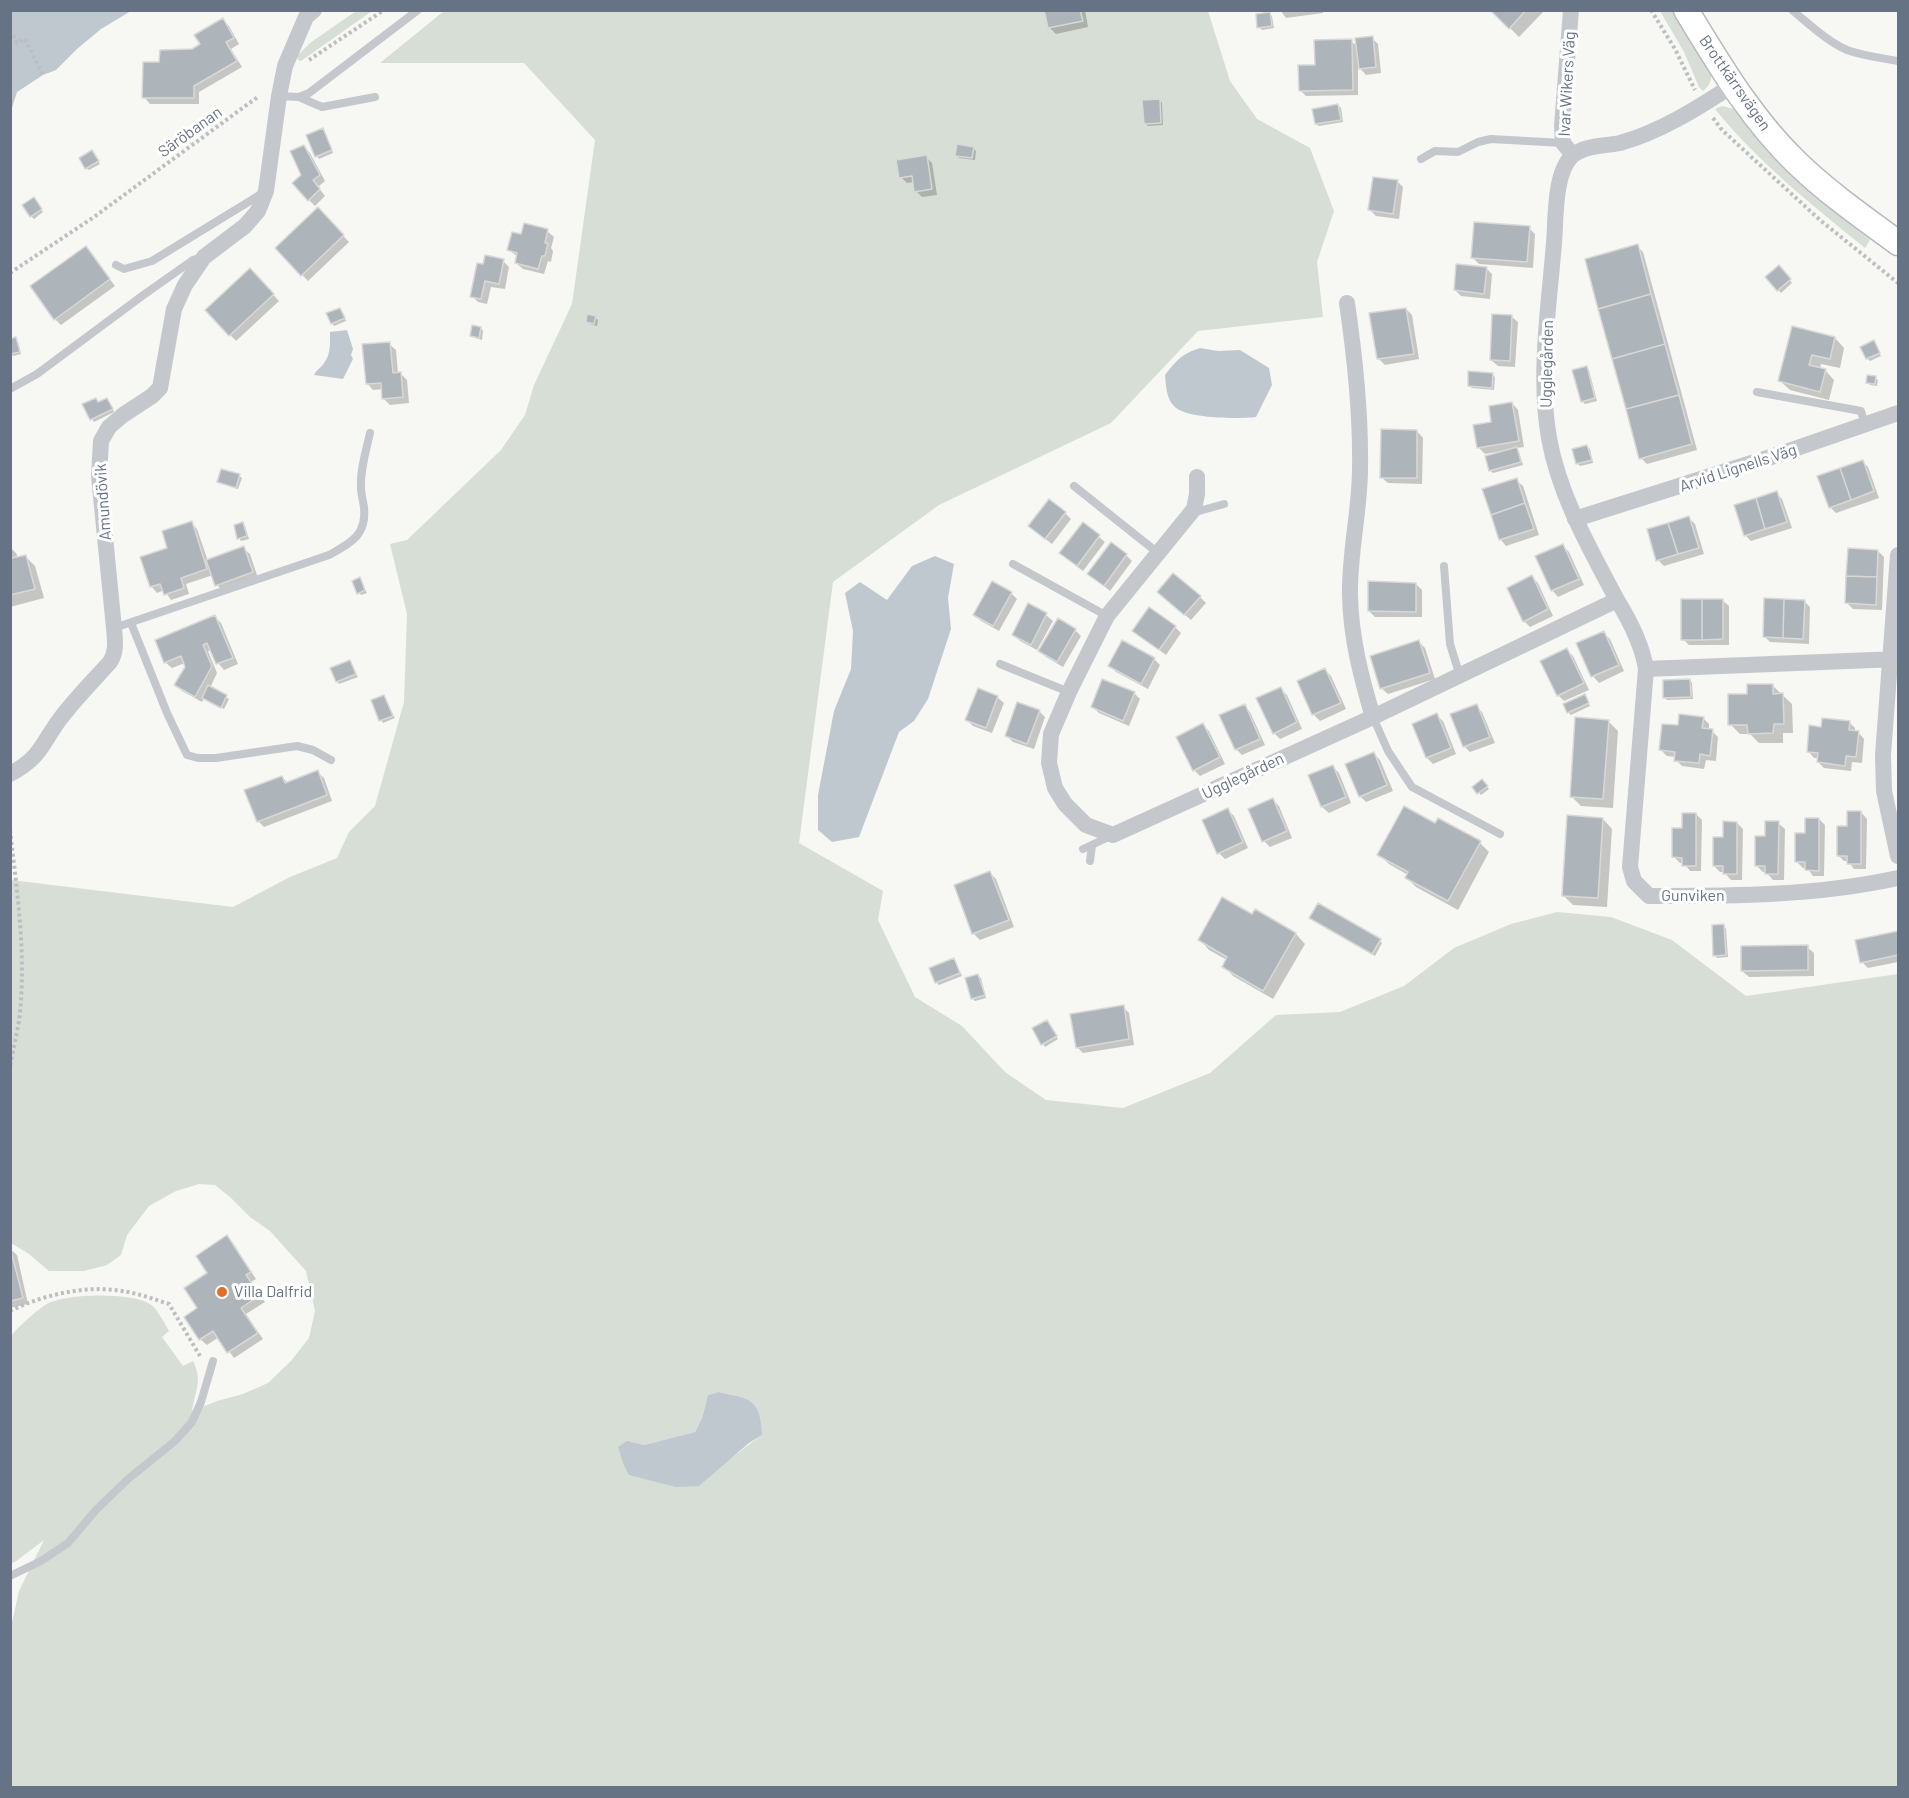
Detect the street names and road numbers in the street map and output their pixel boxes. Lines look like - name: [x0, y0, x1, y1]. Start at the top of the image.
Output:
- street label: Ivar Wikers Väg: [1555, 31, 1579, 137]
- street label: Brottkärrsvägen: [1695, 32, 1775, 134]
- street label: Säröbanan: [154, 102, 226, 162]
- street label: Ugglegården: [1537, 320, 1557, 408]
- street label: Arvid Lignells Väg: [1677, 440, 1799, 496]
- street label: Amundövik: [91, 463, 115, 541]
- street label: Ugglegården: [1199, 749, 1287, 803]
- street label: Gunviken: [1661, 886, 1725, 906]

